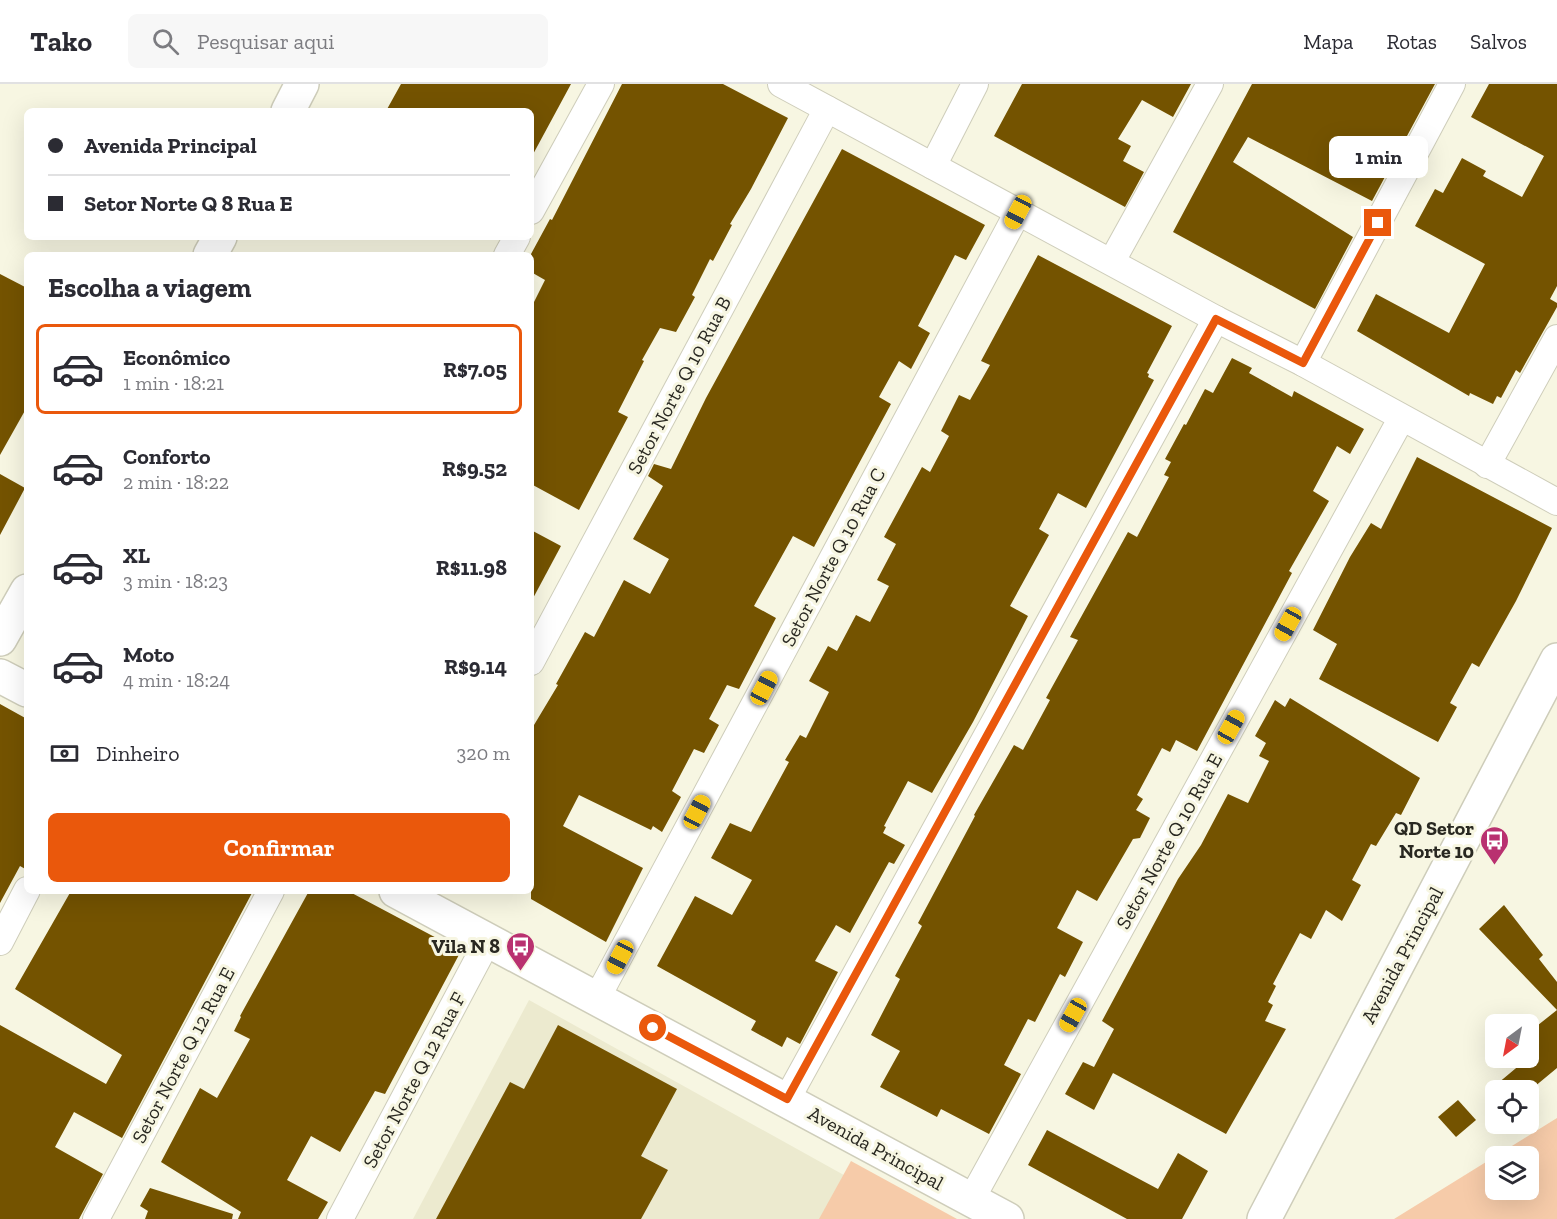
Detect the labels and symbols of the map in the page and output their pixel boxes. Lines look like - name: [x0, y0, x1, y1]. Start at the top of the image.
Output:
- callout: 1 min: [1328, 136, 1428, 178]
- car: [1002, 192, 1034, 232]
- route end: [1364, 209, 1391, 236]
- street label: Setor Norte Q 10 Rua B: [622, 292, 736, 478]
- street label: Setor Norte Q 10 Rua C: [776, 464, 890, 650]
- car: [1271, 604, 1305, 644]
- car: [748, 668, 780, 708]
- car: [1214, 707, 1248, 747]
- street label: Setor Norte Q 10 Rua E: [1111, 749, 1227, 933]
- car: [681, 792, 713, 832]
- place label: QD Setor Norte 10: [1394, 816, 1474, 863]
- bus stop icon: QD Setor Norte 10: [1479, 824, 1511, 866]
- street label: Avenida Principal: [1356, 883, 1448, 1027]
- bus stop icon: Vila N 8: [505, 930, 537, 972]
- place label: Vila N 8: [432, 934, 500, 958]
- car: [604, 937, 636, 977]
- street label: Setor Norte Q 12 Rua E: [126, 963, 240, 1147]
- street label: Setor Norte Q 12 Rua F: [358, 988, 470, 1172]
- car: [1056, 995, 1090, 1035]
- route start: [639, 1014, 666, 1041]
- north arrow: [1485, 1014, 1539, 1068]
- street label: Avenida Principal: [804, 1101, 948, 1195]

